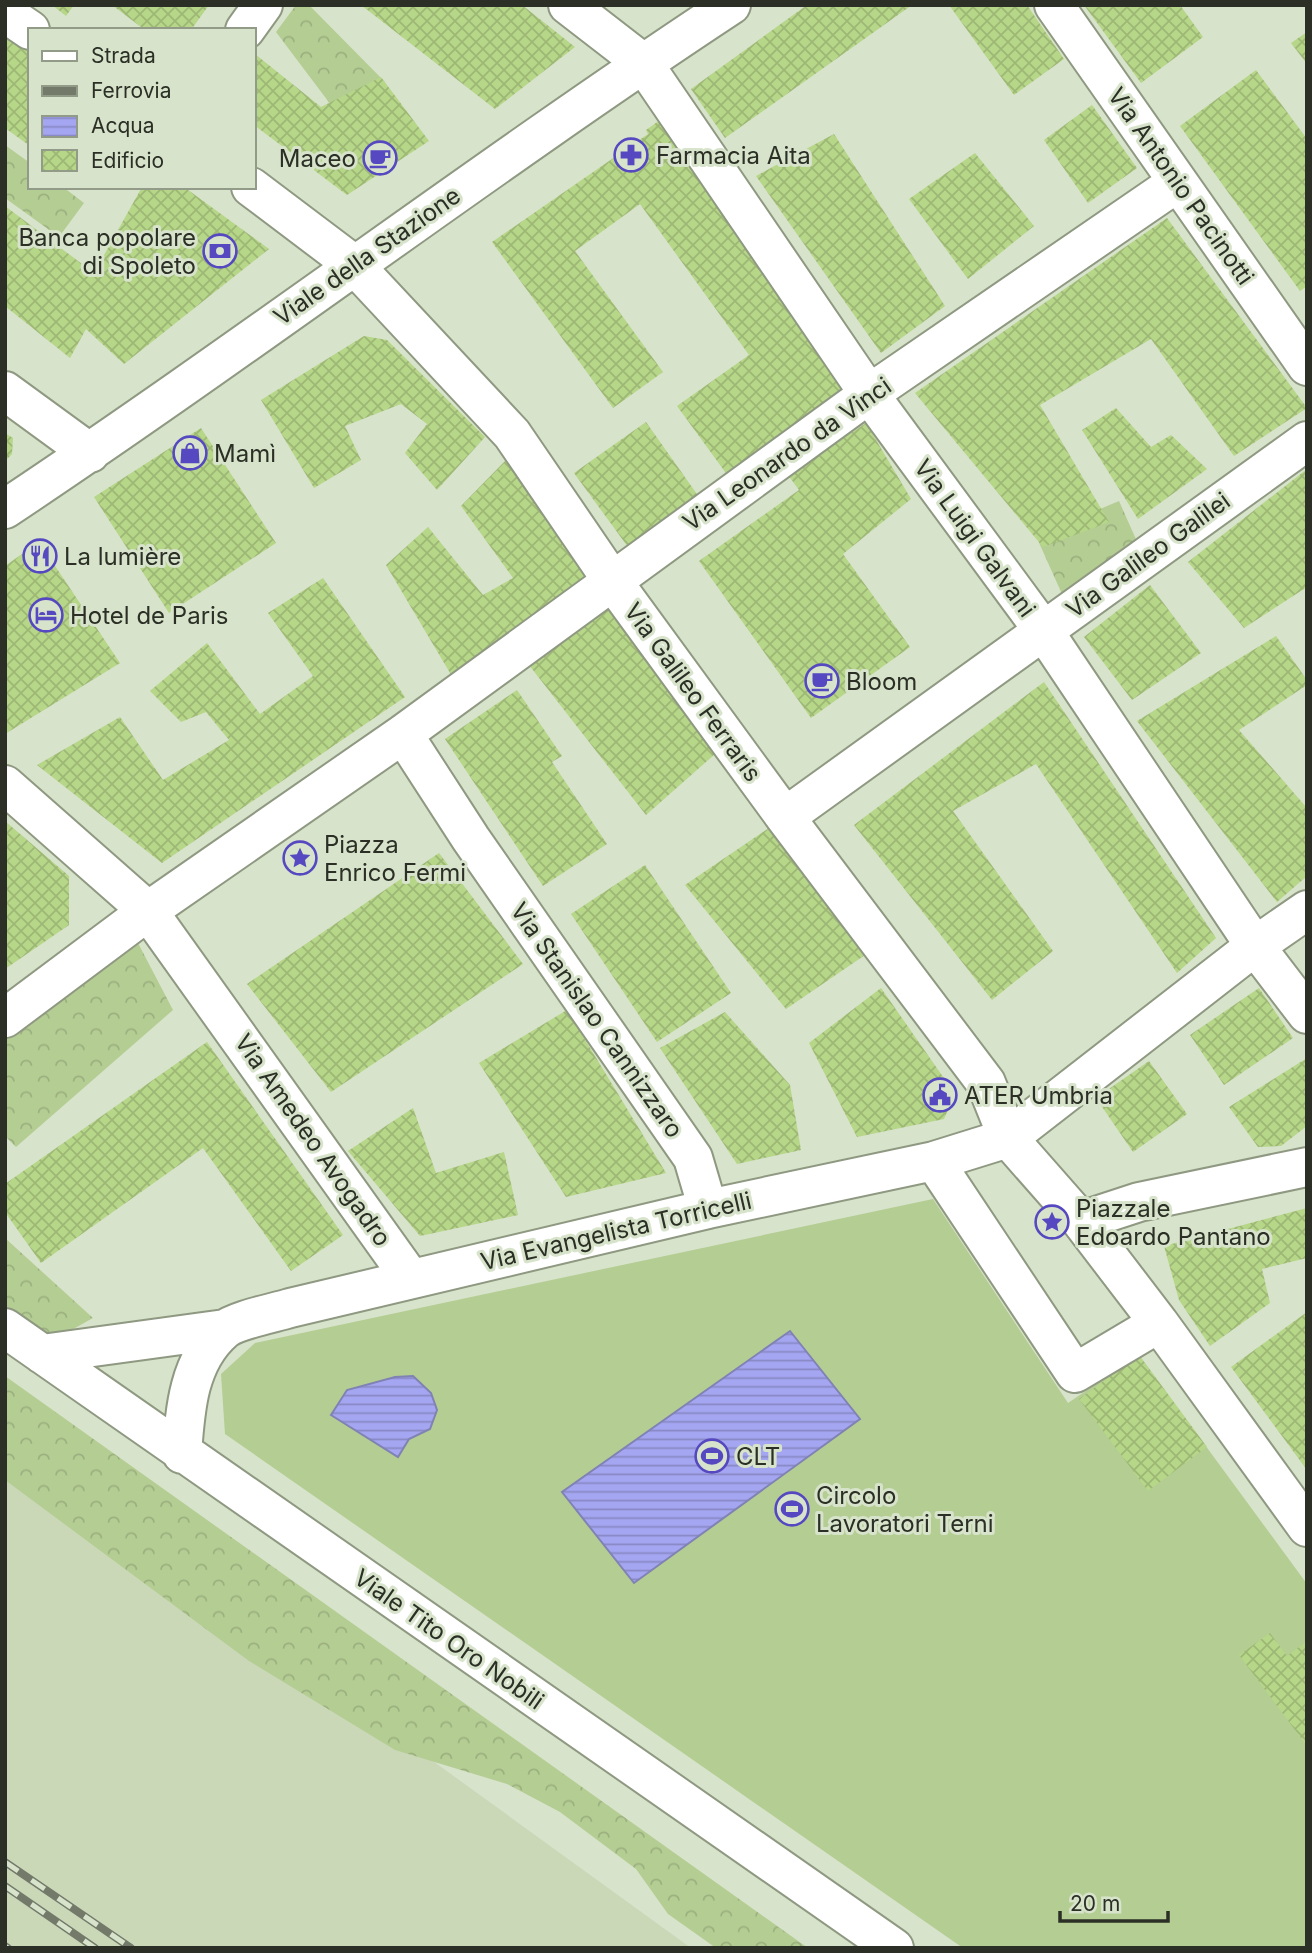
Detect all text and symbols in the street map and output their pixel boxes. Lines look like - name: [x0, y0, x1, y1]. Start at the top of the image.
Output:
- legend: [28, 28, 256, 189]
- text: Strada: [91, 43, 156, 68]
- text: Ferrovia: [91, 78, 171, 103]
- street label: Via Antonio Pacinotti: [1102, 82, 1260, 290]
- text: Acqua: [91, 113, 155, 138]
- pharmacy icon: Farmacia Aita: [612, 136, 650, 174]
- cafe icon: Maceo: [361, 139, 399, 177]
- place label: Farmacia Aita: [656, 141, 811, 170]
- place label: Maceo: [279, 144, 356, 173]
- text: Edificio: [91, 148, 164, 173]
- street label: Viale della Stazione: [268, 181, 466, 331]
- place label: Banca popolare di Spoleto: [18, 223, 196, 280]
- bank icon: Banca popolare di Spoleto: [201, 232, 239, 270]
- street label: Via Leonardo da Vinci: [677, 371, 897, 537]
- shop icon: Mamì: [171, 434, 209, 472]
- place label: Mamì: [214, 439, 276, 468]
- street label: Via Luigi Galvani: [908, 454, 1042, 622]
- street label: Via Galileo Galilei: [1061, 486, 1235, 624]
- restaurant icon: La lumière: [21, 537, 59, 575]
- place label: La lumière: [64, 542, 181, 571]
- hotel icon: Hotel de Paris: [27, 596, 65, 634]
- street label: Via Galileo Ferraris: [619, 597, 767, 787]
- place label: Hotel de Paris: [70, 601, 229, 630]
- cafe icon: Bloom: [803, 662, 841, 700]
- place label: Bloom: [846, 667, 917, 696]
- place label: Piazza Enrico Fermi: [324, 830, 466, 887]
- place icon: Piazza Enrico Fermi: [281, 839, 319, 877]
- street label: Via Stanislao Cannizzaro: [505, 897, 689, 1143]
- street label: Via Amedeo Avogadro: [229, 1028, 397, 1252]
- public building icon: ATER Umbria: [921, 1076, 959, 1114]
- place label: ATER Umbria: [964, 1081, 1113, 1110]
- street label: Via Evangelista Torricelli: [478, 1186, 754, 1276]
- place label: Piazzale Edoardo Pantano: [1076, 1194, 1271, 1251]
- place icon: Piazzale Edoardo Pantano: [1033, 1203, 1071, 1241]
- sports icon: CLT: [693, 1437, 731, 1475]
- place label: CLT: [736, 1442, 780, 1471]
- place label: Circolo Lavoratori Terni: [816, 1481, 994, 1538]
- sports icon: Circolo Lavoratori Terni: [773, 1490, 811, 1528]
- street label: Viale Tito Oro Nobili: [348, 1563, 550, 1715]
- scale bar: [1060, 1880, 1168, 1924]
- text: 20 m: [1070, 1891, 1120, 1916]

